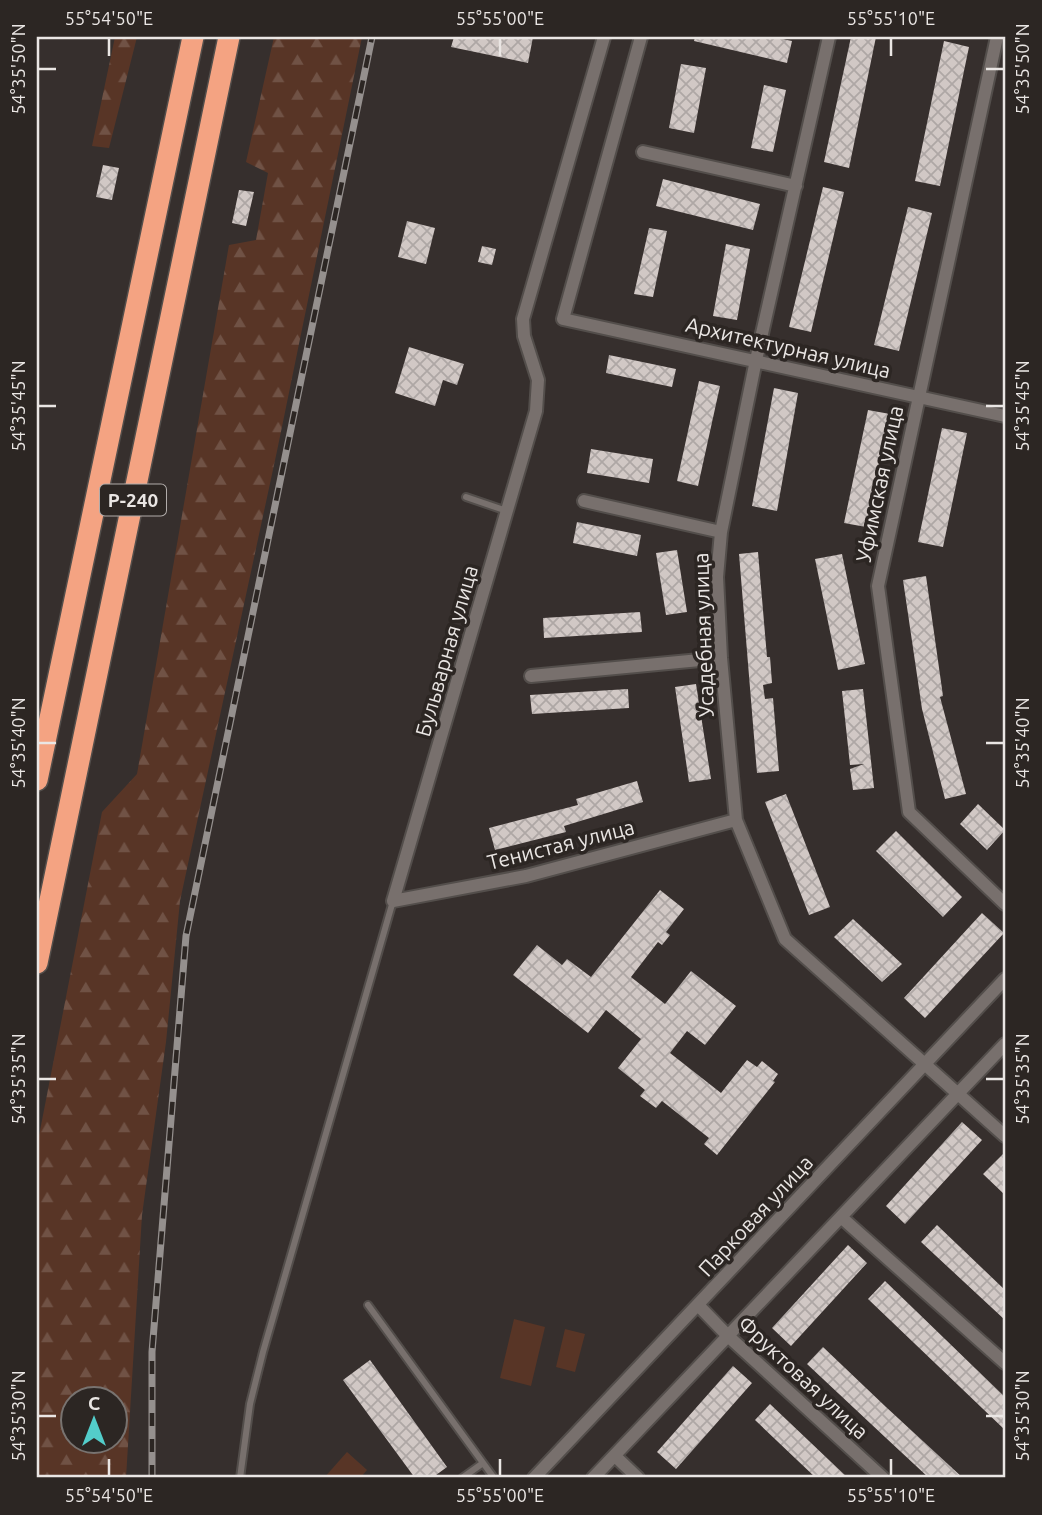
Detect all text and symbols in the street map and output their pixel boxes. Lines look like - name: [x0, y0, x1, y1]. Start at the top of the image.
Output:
- text: 55°54'50"E: [65, 8, 153, 28]
- text: 55°55'00"E: [456, 8, 544, 28]
- text: 55°55'10"E: [847, 8, 935, 28]
- text: 54°35'50"N: [8, 23, 28, 115]
- text: 54°35'50"N: [1012, 23, 1032, 115]
- street label: Архитектурная улица: [683, 312, 893, 382]
- text: 54°35'45"N: [8, 360, 28, 452]
- text: 54°35'45"N: [1012, 360, 1032, 452]
- street label: Уфимская улица: [851, 403, 907, 564]
- road number: Р-240: [100, 485, 166, 516]
- street label: Усадебная улица: [688, 552, 718, 718]
- street label: Бульварная улица: [410, 562, 482, 739]
- text: 54°35'40"N: [8, 697, 28, 789]
- text: 54°35'40"N: [1012, 697, 1032, 789]
- street label: Тенистая улица: [485, 814, 637, 874]
- text: 54°35'35"N: [8, 1033, 28, 1125]
- text: 54°35'35"N: [1012, 1033, 1032, 1125]
- street label: Парковая улица: [693, 1150, 817, 1281]
- street label: Фруктовая улица: [734, 1311, 874, 1444]
- text: 54°35'30"N: [8, 1370, 28, 1462]
- text: 54°35'30"N: [1012, 1370, 1032, 1462]
- north arrow: [60, 1386, 130, 1456]
- text: С: [88, 1392, 100, 1414]
- text: 55°54'50"E: [65, 1485, 153, 1505]
- text: 55°55'00"E: [456, 1485, 544, 1505]
- text: 55°55'10"E: [847, 1485, 935, 1505]

